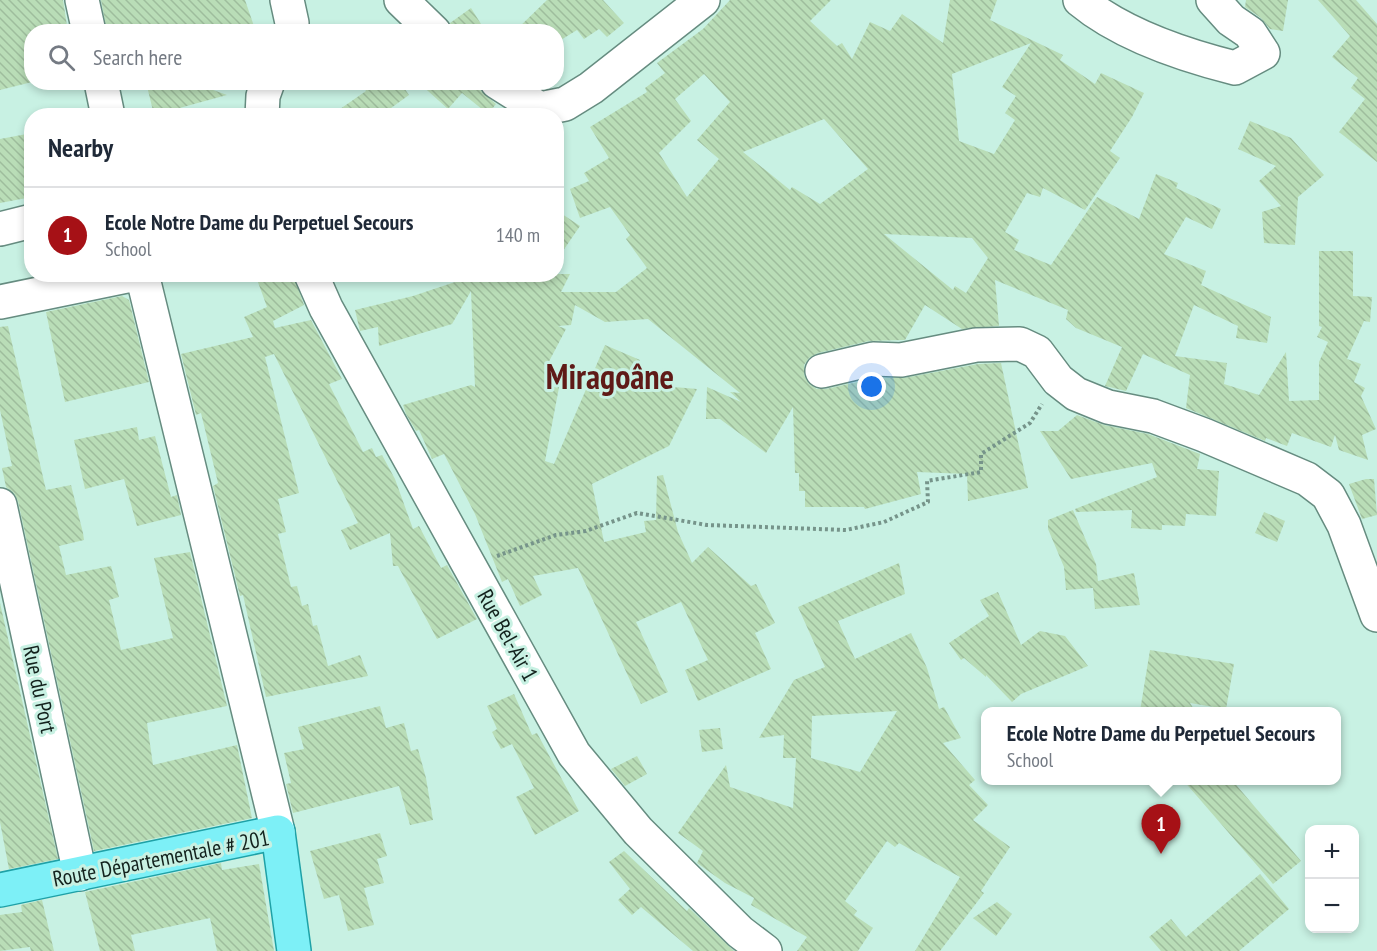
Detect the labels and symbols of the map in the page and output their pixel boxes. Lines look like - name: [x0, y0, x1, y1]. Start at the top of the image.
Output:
- district label: Miragoâne: [546, 354, 674, 398]
- your location: [857, 372, 886, 401]
- street label: Rue Bel-Air 1: [471, 584, 545, 686]
- street label: Rue du Port: [17, 643, 63, 735]
- pin: 1: [1142, 804, 1180, 854]
- street label: Route Départementale # 201: [50, 823, 272, 893]

